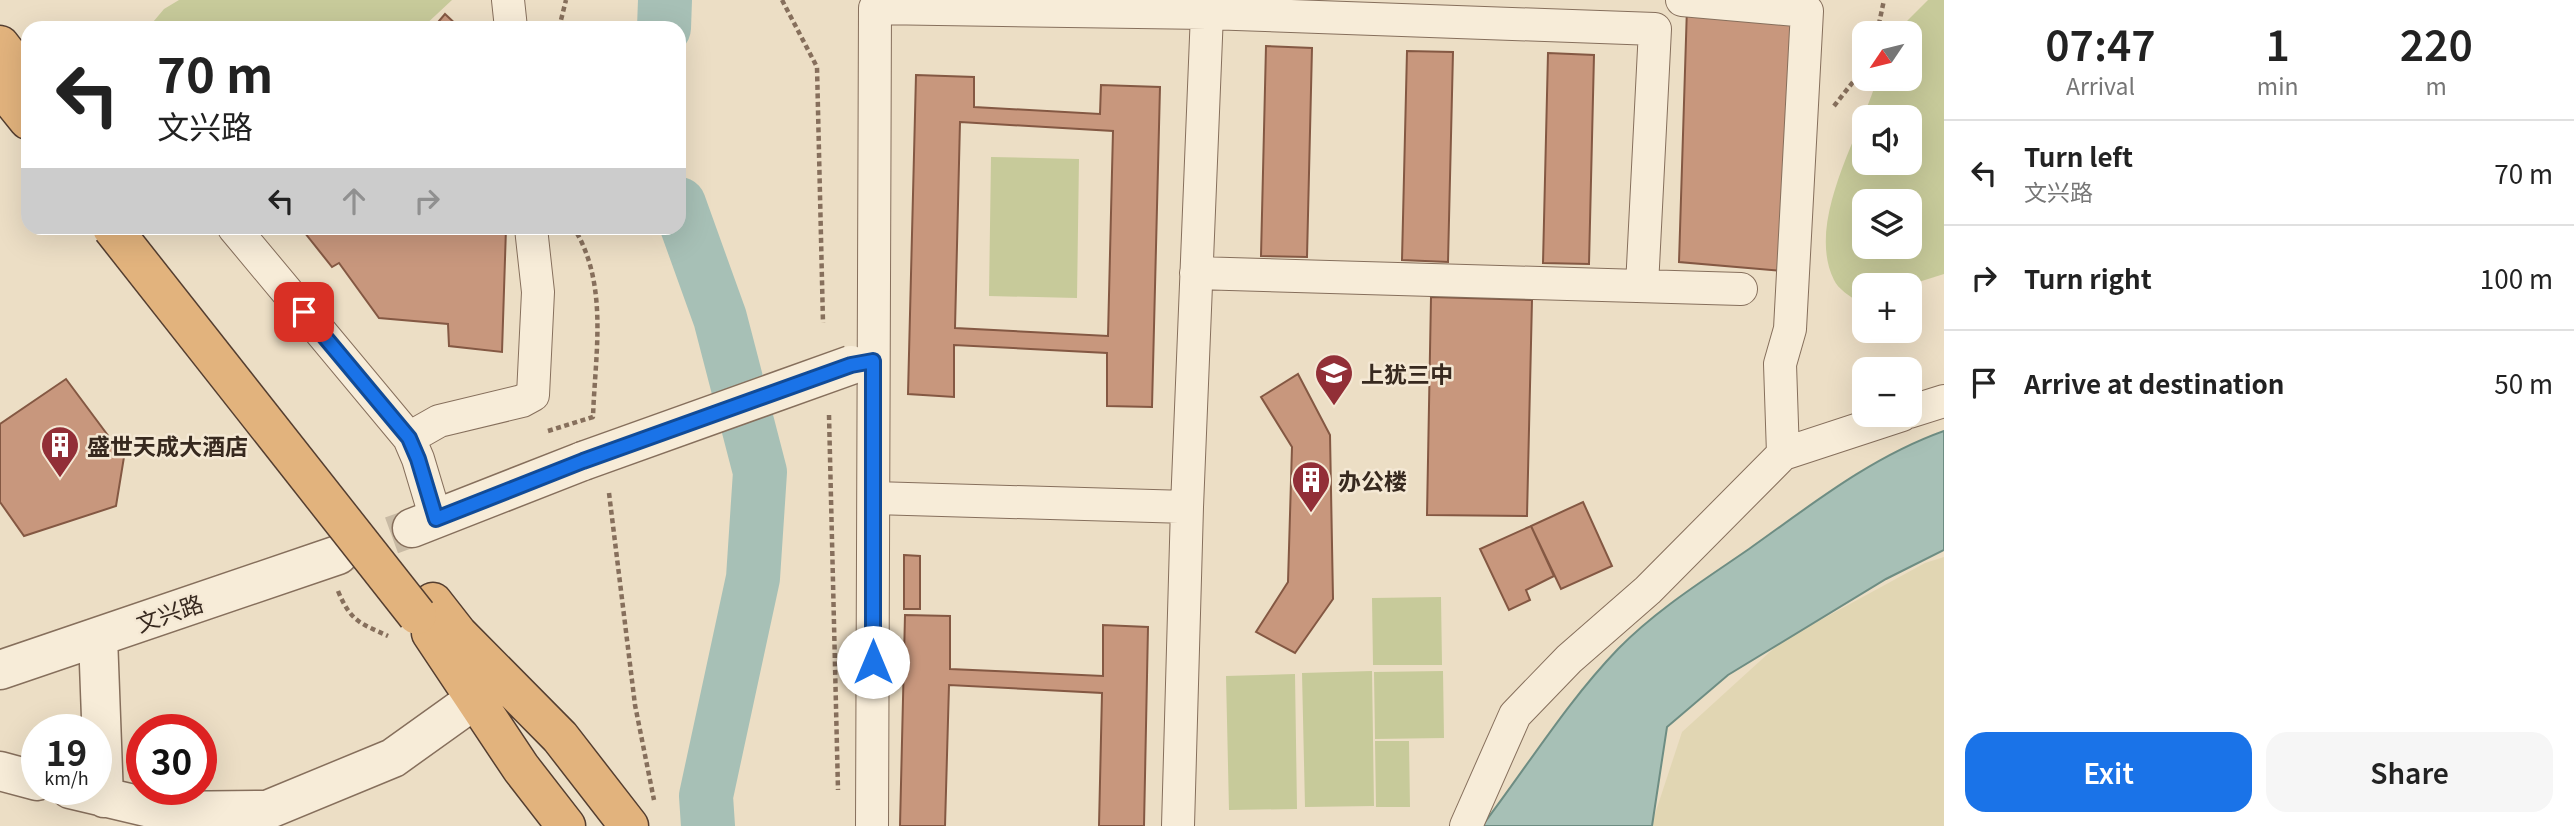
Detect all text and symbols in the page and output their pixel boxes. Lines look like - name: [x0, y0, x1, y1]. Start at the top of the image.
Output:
- text: 07:47: [2045, 12, 2156, 73]
- text: 1: [2266, 12, 2290, 73]
- text: 220: [2400, 12, 2473, 73]
- north arrow: [1852, 21, 1922, 91]
- map controls: [1852, 21, 1922, 427]
- text: 70 m: [157, 36, 273, 107]
- icon: left: [42, 49, 133, 140]
- text: Arrival: [2066, 68, 2135, 102]
- text: min: [2257, 68, 2299, 102]
- text: m: [2426, 68, 2447, 102]
- text: 文兴路: [157, 102, 253, 148]
- button: sound: [1852, 105, 1922, 175]
- text: Turn left: [2024, 137, 2133, 174]
- icon: left: [1965, 154, 2003, 192]
- text: 70 m: [2494, 154, 2553, 191]
- text: 文兴路: [2024, 174, 2093, 208]
- icon: left: [262, 182, 300, 220]
- icon: ahead: [335, 182, 373, 220]
- icon: right: [408, 182, 446, 220]
- button: layers: [1852, 189, 1922, 259]
- icon: right: [1965, 259, 2003, 297]
- text: Turn right: [2024, 259, 2152, 296]
- text: 100 m: [2480, 259, 2553, 296]
- button: +: [1852, 273, 1922, 343]
- pin: [274, 282, 334, 342]
- icon: arrive: [285, 293, 323, 331]
- school or university icon: 上犹三中: [1313, 352, 1355, 407]
- place label: 上犹三中: [1361, 356, 1453, 390]
- button: −: [1852, 357, 1922, 427]
- icon: arrive: [1965, 364, 2003, 402]
- text: Arrive at destination: [2024, 364, 2285, 401]
- text: 50 m: [2494, 364, 2553, 401]
- building icon: 盛世天成大酒店: [39, 424, 81, 479]
- place label: 盛世天成大酒店: [87, 428, 248, 462]
- building icon: 办公楼: [1290, 459, 1332, 514]
- place label: 办公楼: [1338, 463, 1407, 497]
- street label: 文兴路: [131, 585, 207, 639]
- position arrow: [836, 625, 910, 699]
- speed limit sign: 30: [126, 714, 217, 805]
- text: 19: [46, 725, 87, 776]
- button: Exit: [1965, 732, 2252, 812]
- button: Share: [2266, 732, 2553, 812]
- text: km/h: [44, 764, 89, 790]

